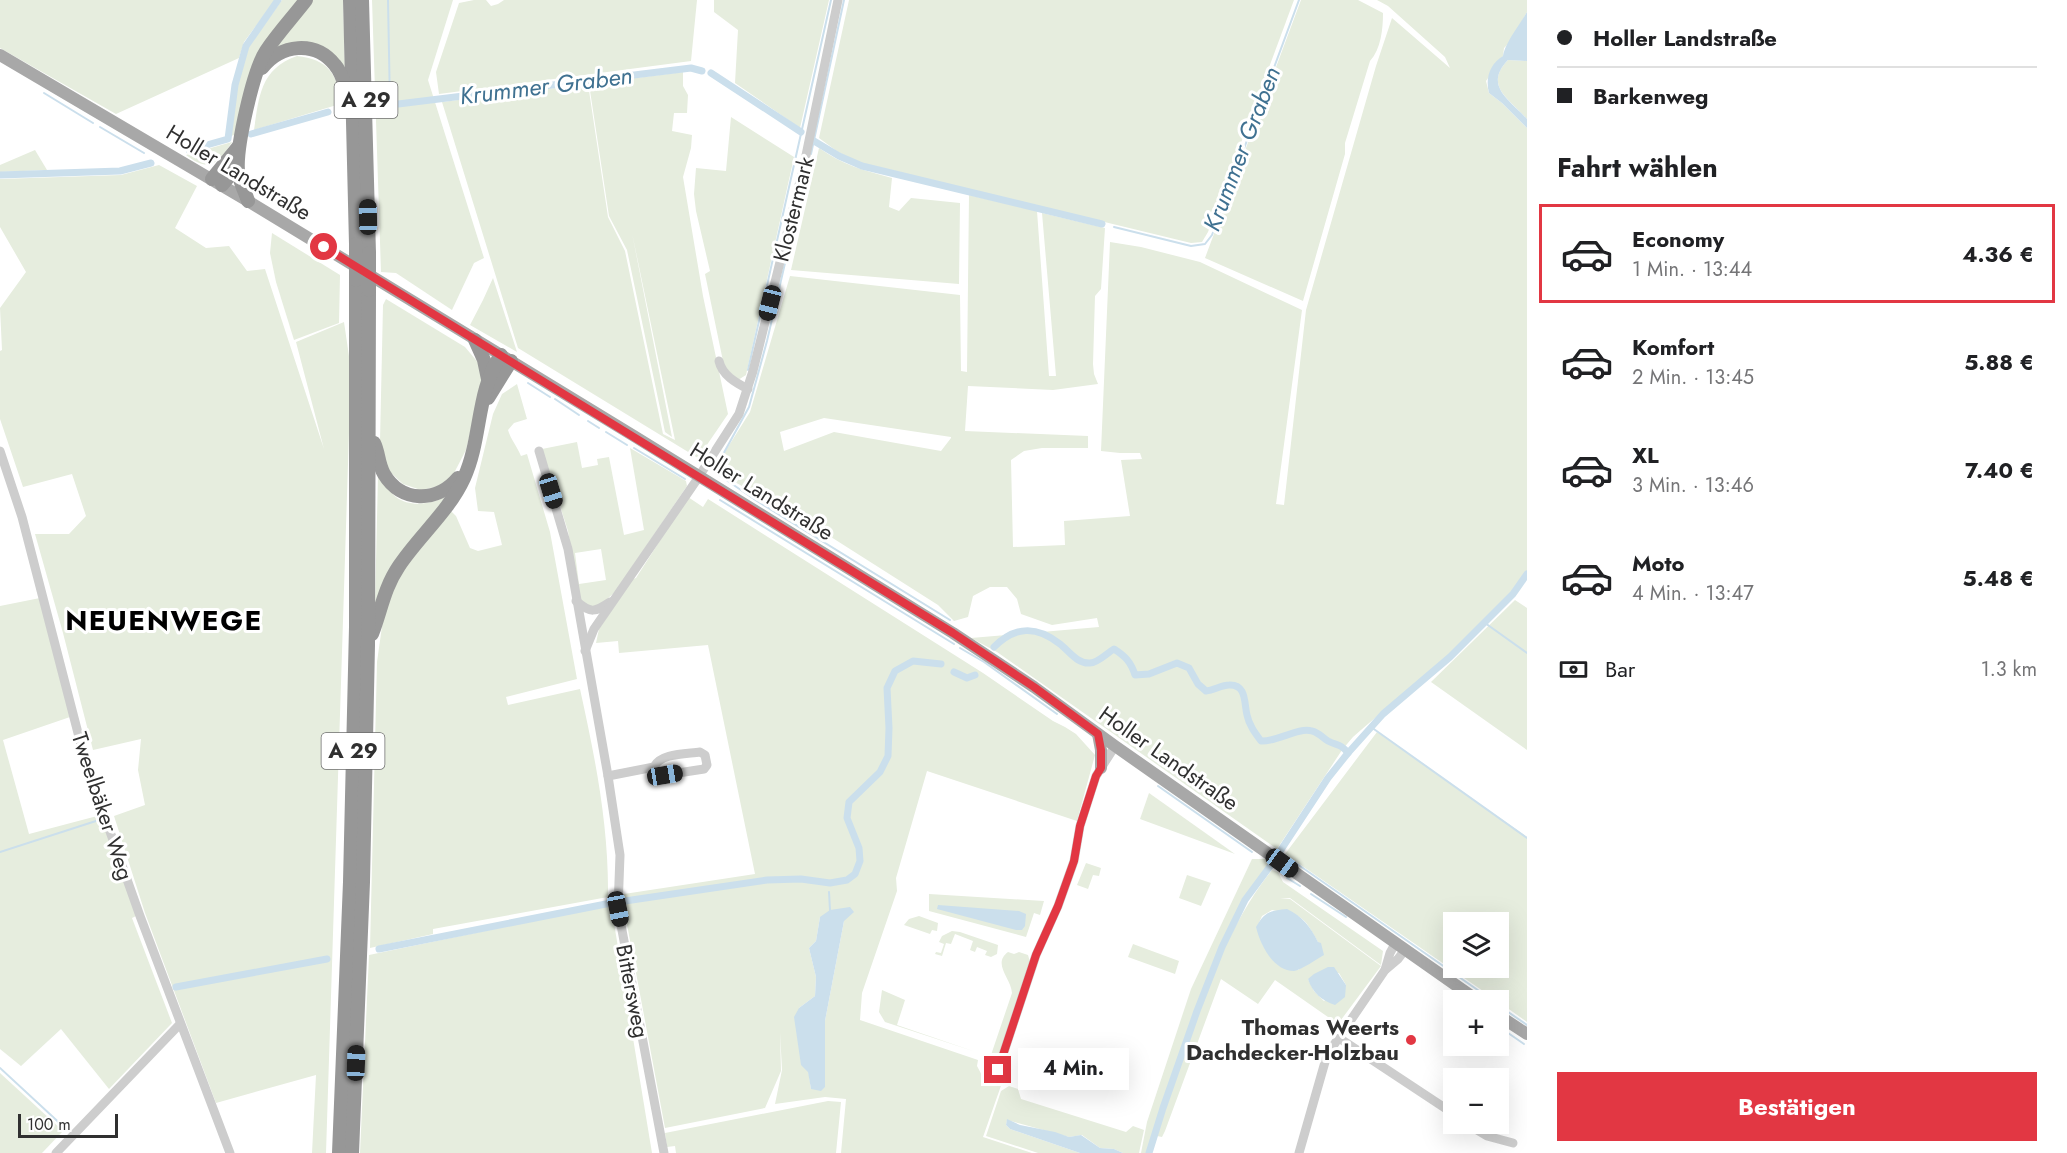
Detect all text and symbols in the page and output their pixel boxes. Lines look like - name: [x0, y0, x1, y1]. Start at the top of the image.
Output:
- text: Holler Landstraße: [1593, 22, 1777, 54]
- water label: Krummer Graben: [458, 58, 634, 113]
- water label: Krummer Graben: [1194, 61, 1289, 236]
- text: Barkenweg: [1593, 80, 1708, 112]
- road number: A 29: [334, 82, 398, 118]
- street label: Holler Landstraße: [160, 116, 318, 228]
- text: Fahrt wählen: [1557, 148, 1718, 187]
- street label: Klostermark: [764, 153, 822, 265]
- car: [359, 199, 377, 235]
- text: Economy: [1632, 223, 1724, 255]
- icon: car: [1560, 227, 1614, 281]
- route start: [310, 233, 337, 260]
- text: 4.36 €: [1962, 238, 2034, 270]
- text: 1 Min. · 13:44: [1632, 255, 1752, 284]
- car: [757, 283, 783, 323]
- text: Komfort: [1632, 331, 1714, 363]
- icon: car: [1560, 335, 1614, 389]
- text: 5.88 €: [1964, 346, 2034, 378]
- text: 2 Min. · 13:45: [1632, 363, 1754, 392]
- street label: Holler Landstraße: [684, 434, 840, 548]
- text: XL: [1632, 439, 1659, 471]
- icon: car: [1560, 443, 1614, 497]
- text: 7.40 €: [1965, 454, 2034, 486]
- car: [537, 471, 565, 511]
- text: 3 Min. · 13:46: [1632, 471, 1754, 500]
- text: Moto: [1632, 547, 1685, 579]
- icon: car: [1560, 551, 1614, 605]
- text: 5.48 €: [1963, 562, 2034, 594]
- text: 4 Min. · 13:47: [1632, 579, 1754, 608]
- district label: NEUENWEGE: [65, 600, 263, 641]
- icon: cash: [1557, 653, 1590, 686]
- text: Bar: [1605, 653, 1635, 685]
- text: 1.3 km: [1981, 655, 2037, 684]
- street label: Holler Landstraße: [1093, 698, 1245, 818]
- street label: Tweelbäker Weg: [64, 728, 142, 884]
- road number: A 29: [322, 733, 385, 769]
- car: [646, 763, 684, 787]
- car: [1262, 845, 1302, 881]
- car: [606, 890, 630, 928]
- map controls: [1443, 912, 1509, 1134]
- button: layers: [1443, 912, 1509, 978]
- street label: Bittersweg: [608, 941, 658, 1041]
- button: +: [1443, 990, 1509, 1056]
- place label: Thomas Weerts Dachdecker-Holzbau: [1186, 1011, 1399, 1068]
- marker: Thomas Weerts Dachdecker-Holzbau: [1404, 1033, 1418, 1047]
- car: [346, 1045, 366, 1081]
- callout: 4 Min.: [1019, 1049, 1130, 1091]
- text: 4 Min.: [1043, 1054, 1104, 1083]
- route end: [984, 1056, 1011, 1083]
- button: −: [1443, 1068, 1509, 1134]
- button: Bestätigen: [1557, 1072, 2037, 1141]
- scale bar: [18, 1111, 118, 1138]
- text: 100 m: [27, 1113, 71, 1136]

